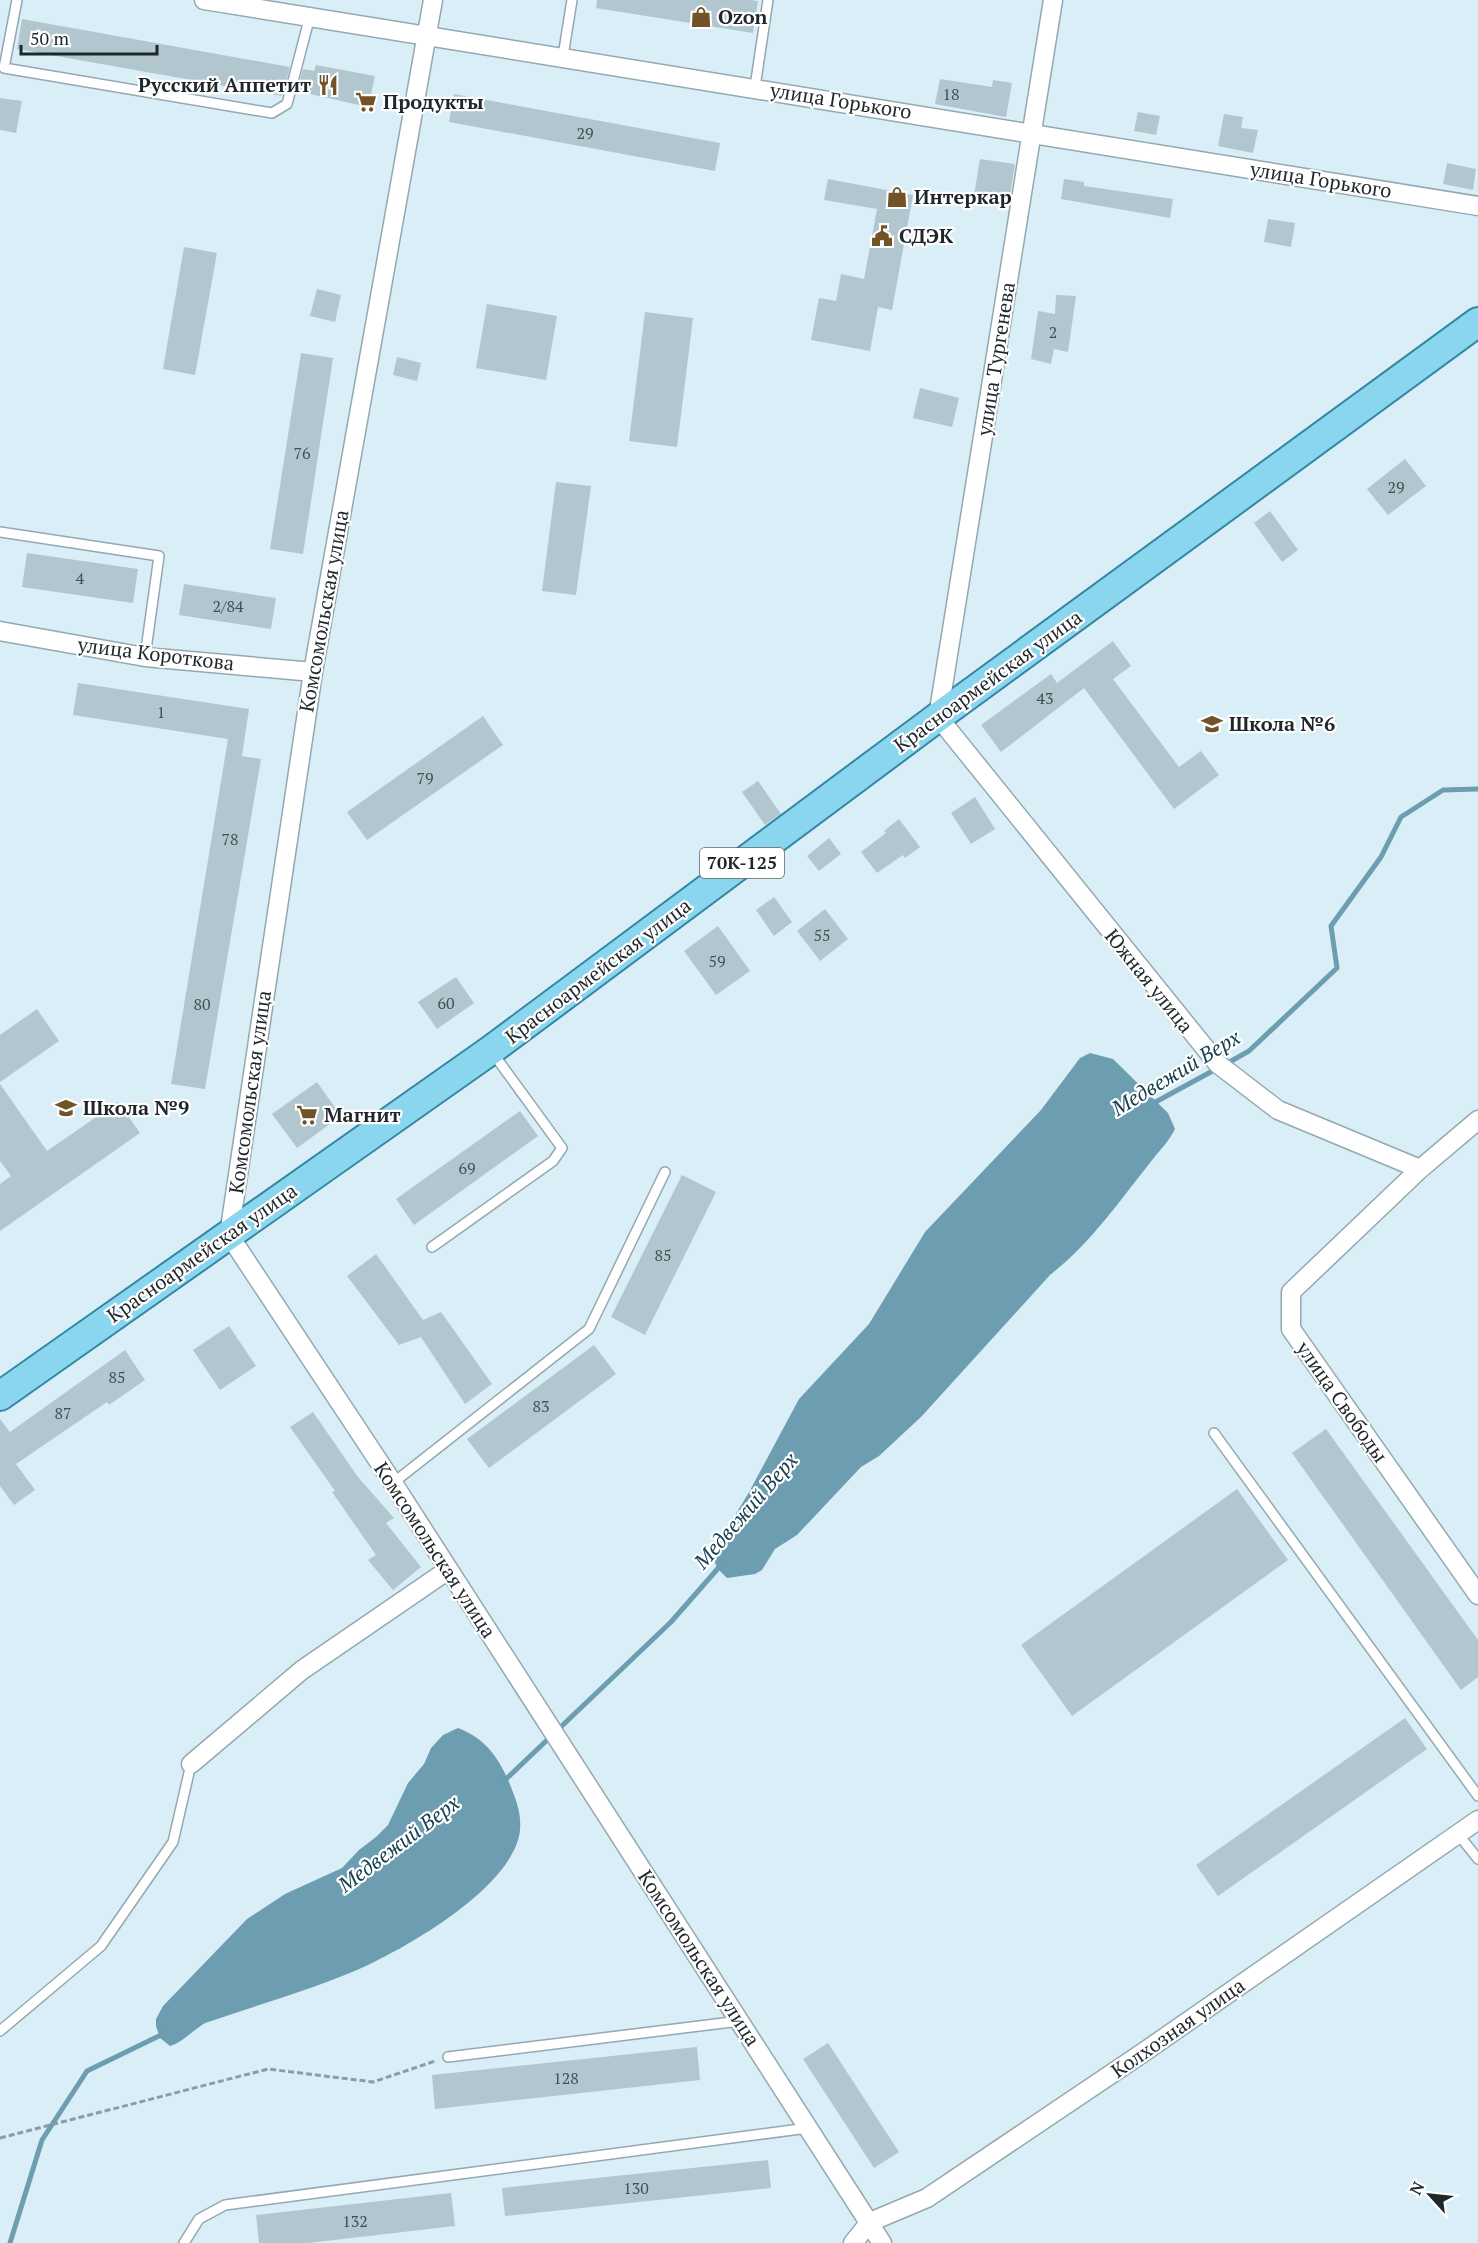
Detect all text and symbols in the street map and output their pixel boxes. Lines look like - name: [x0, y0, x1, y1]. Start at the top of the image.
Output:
- place label: Ozon: [718, 3, 768, 30]
- shop icon: Ozon: [689, 5, 713, 29]
- scale bar: [21, 18, 158, 56]
- text: 50 m: [30, 26, 70, 50]
- place label: Русский Аппетит: [138, 71, 311, 98]
- restaurant icon: Русский Аппетит: [316, 73, 340, 97]
- street label: улица Горького: [767, 76, 914, 125]
- house number: 18: [942, 83, 960, 105]
- place label: Продукты: [383, 88, 484, 115]
- supermarket icon: Продукты: [354, 90, 378, 114]
- house number: 29: [576, 122, 594, 144]
- street label: улица Горького: [1247, 155, 1394, 204]
- place label: Интеркар: [914, 183, 1012, 210]
- shop icon: Интеркар: [885, 185, 909, 209]
- place label: СДЭК: [899, 222, 954, 249]
- public building icon: СДЭК: [870, 224, 894, 248]
- street label: улица Тургенева: [970, 280, 1021, 439]
- house number: 2: [1049, 321, 1057, 343]
- house number: 76: [293, 442, 311, 464]
- house number: 29: [1387, 476, 1405, 498]
- street label: Комсомольская улица: [292, 508, 355, 714]
- house number: 4: [76, 567, 85, 589]
- house number: 2/84: [212, 595, 244, 617]
- street label: Красноармейская улица: [888, 603, 1087, 758]
- street label: улица Короткова: [75, 630, 236, 677]
- house number: 43: [1036, 687, 1054, 709]
- house number: 1: [157, 701, 165, 723]
- place label: Школа №6: [1229, 710, 1335, 737]
- school or university icon: Школа №6: [1200, 712, 1224, 736]
- house number: 79: [416, 767, 434, 789]
- house number: 78: [221, 828, 239, 850]
- road number: 70К-125: [700, 848, 784, 878]
- street label: Красноармейская улица: [499, 892, 696, 1049]
- street label: Южная улица: [1099, 923, 1200, 1038]
- house number: 55: [813, 924, 831, 946]
- house number: 59: [708, 950, 726, 972]
- street label: Комсомольская улица: [222, 989, 277, 1195]
- house number: 60: [437, 992, 455, 1014]
- house number: 80: [193, 993, 211, 1015]
- water label: Медвежий Верх: [1105, 1023, 1245, 1122]
- place label: Школа №9: [83, 1094, 189, 1121]
- school or university icon: Школа №9: [54, 1096, 78, 1120]
- place label: Магнит: [324, 1101, 401, 1128]
- supermarket icon: Магнит: [295, 1103, 319, 1127]
- house number: 69: [458, 1157, 476, 1179]
- street label: Красноармейская улица: [101, 1177, 302, 1329]
- house number: 85: [654, 1244, 672, 1266]
- street label: улица Свободы: [1290, 1335, 1394, 1468]
- house number: 85: [108, 1366, 126, 1388]
- house number: 83: [532, 1395, 550, 1417]
- house number: 87: [54, 1402, 72, 1424]
- water label: Медвежий Верх: [686, 1446, 804, 1575]
- street label: Комсомольская улица: [368, 1456, 503, 1643]
- water label: Медвежий Верх: [331, 1788, 465, 1899]
- street label: Комсомольская улица: [632, 1864, 767, 2051]
- street label: Колхозная улица: [1106, 1971, 1250, 2084]
- house number: 128: [553, 2067, 579, 2089]
- north arrow: [1400, 2165, 1460, 2225]
- house number: 130: [623, 2177, 649, 2199]
- text: N: [1404, 2178, 1429, 2199]
- house number: 132: [342, 2210, 368, 2232]

